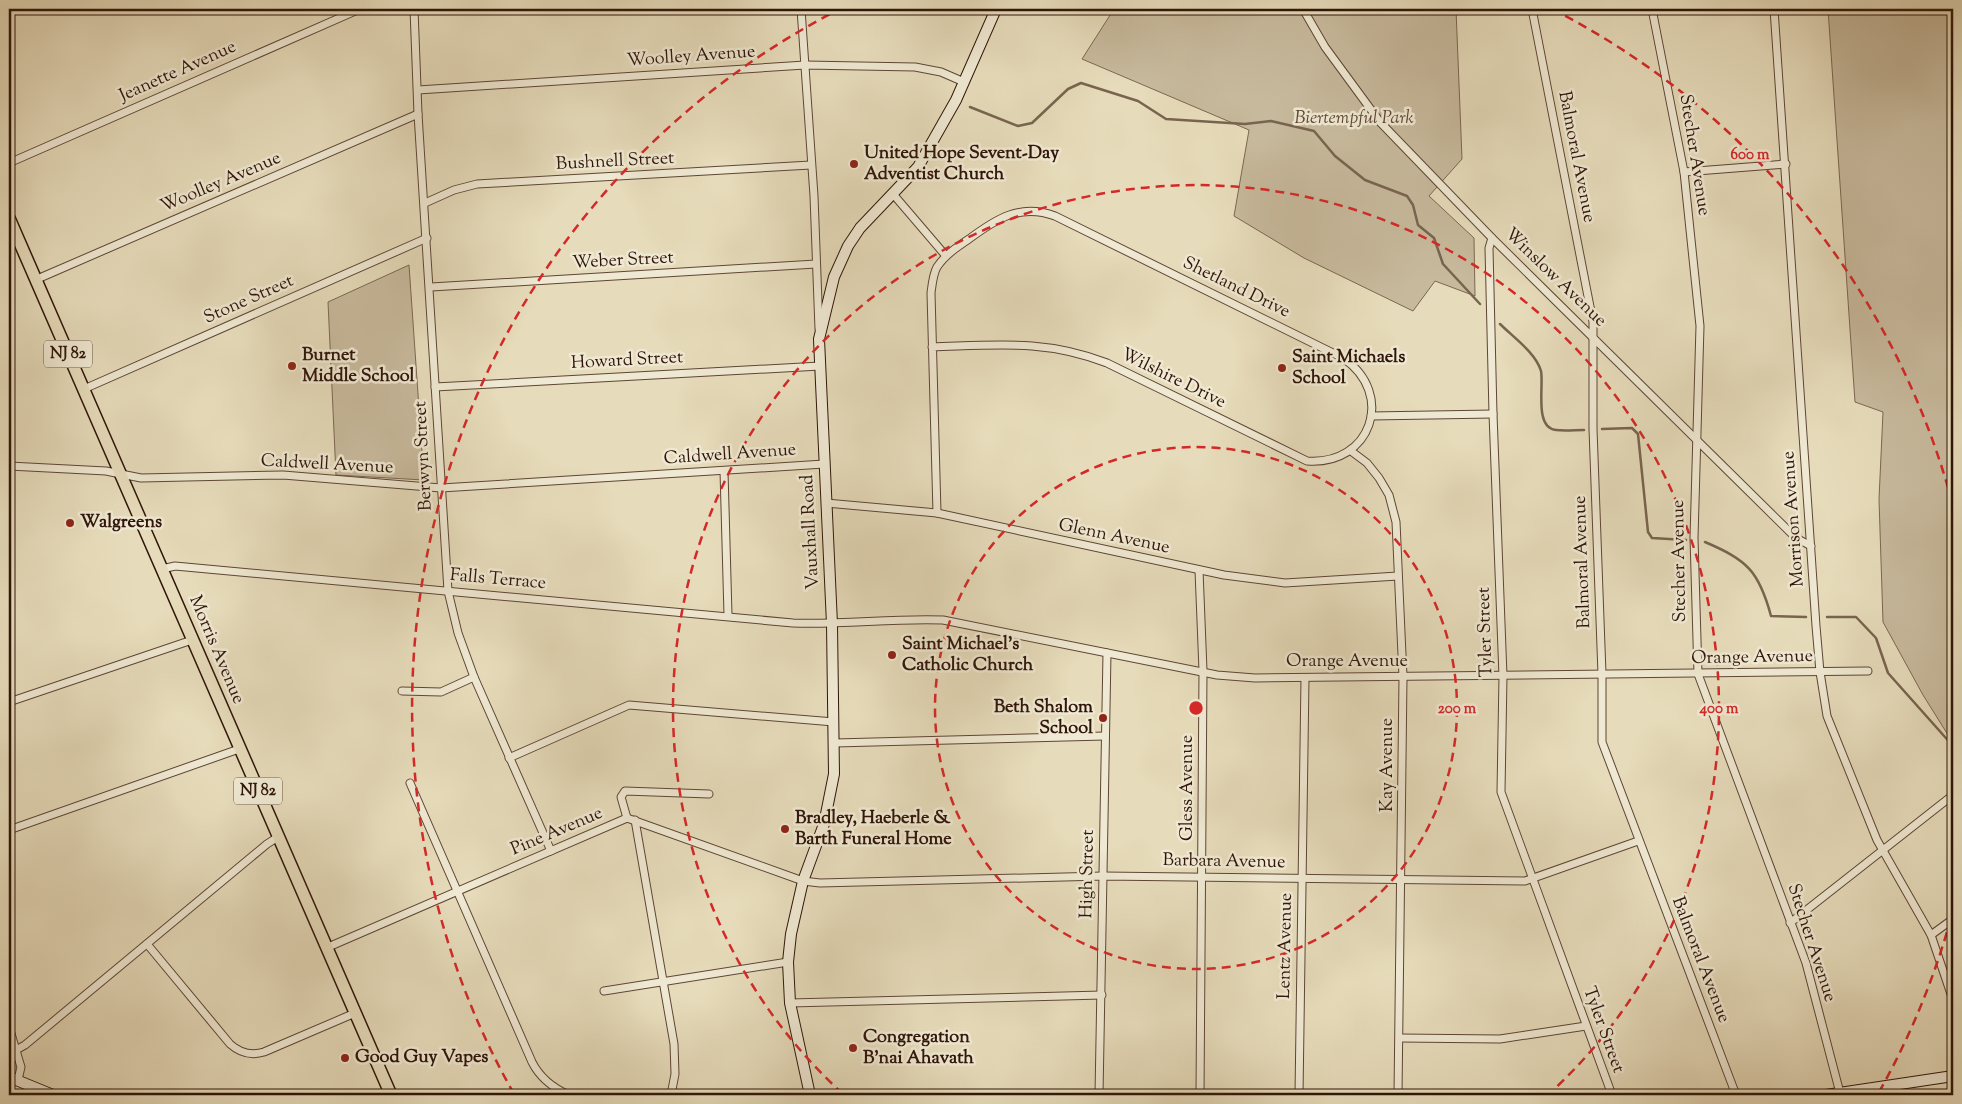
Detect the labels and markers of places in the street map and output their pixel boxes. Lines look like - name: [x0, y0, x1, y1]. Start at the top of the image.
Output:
- place label: United Hope Sevent-Day Adventist Church: [864, 141, 1059, 188]
- marker: United Hope Sevent-Day Adventist Church: [848, 158, 860, 170]
- place label: Burnet Middle School: [302, 343, 416, 390]
- place label: Saint Michaels School: [1292, 345, 1405, 392]
- marker: Burnet Middle School: [286, 360, 298, 372]
- marker: Saint Michaels School: [1276, 362, 1288, 374]
- place label: Walgreens: [80, 510, 162, 536]
- marker: Walgreens: [64, 517, 76, 529]
- place label: Saint Michael's Catholic Church: [902, 632, 1034, 679]
- marker: Saint Michael's Catholic Church: [886, 649, 898, 661]
- place label: Beth Shalom School: [994, 695, 1094, 742]
- centre of rings: [1187, 699, 1205, 717]
- marker: Beth Shalom School: [1097, 712, 1109, 724]
- place label: Bradley, Haeberle & Barth Funeral Home: [795, 806, 952, 853]
- marker: Bradley, Haeberle & Barth Funeral Home: [779, 823, 791, 835]
- place label: Congregation B'nai Ahavath: [863, 1025, 974, 1072]
- marker: Congregation B'nai Ahavath: [847, 1042, 859, 1054]
- place label: Good Guy Vapes: [355, 1045, 488, 1071]
- marker: Good Guy Vapes: [339, 1052, 351, 1064]

